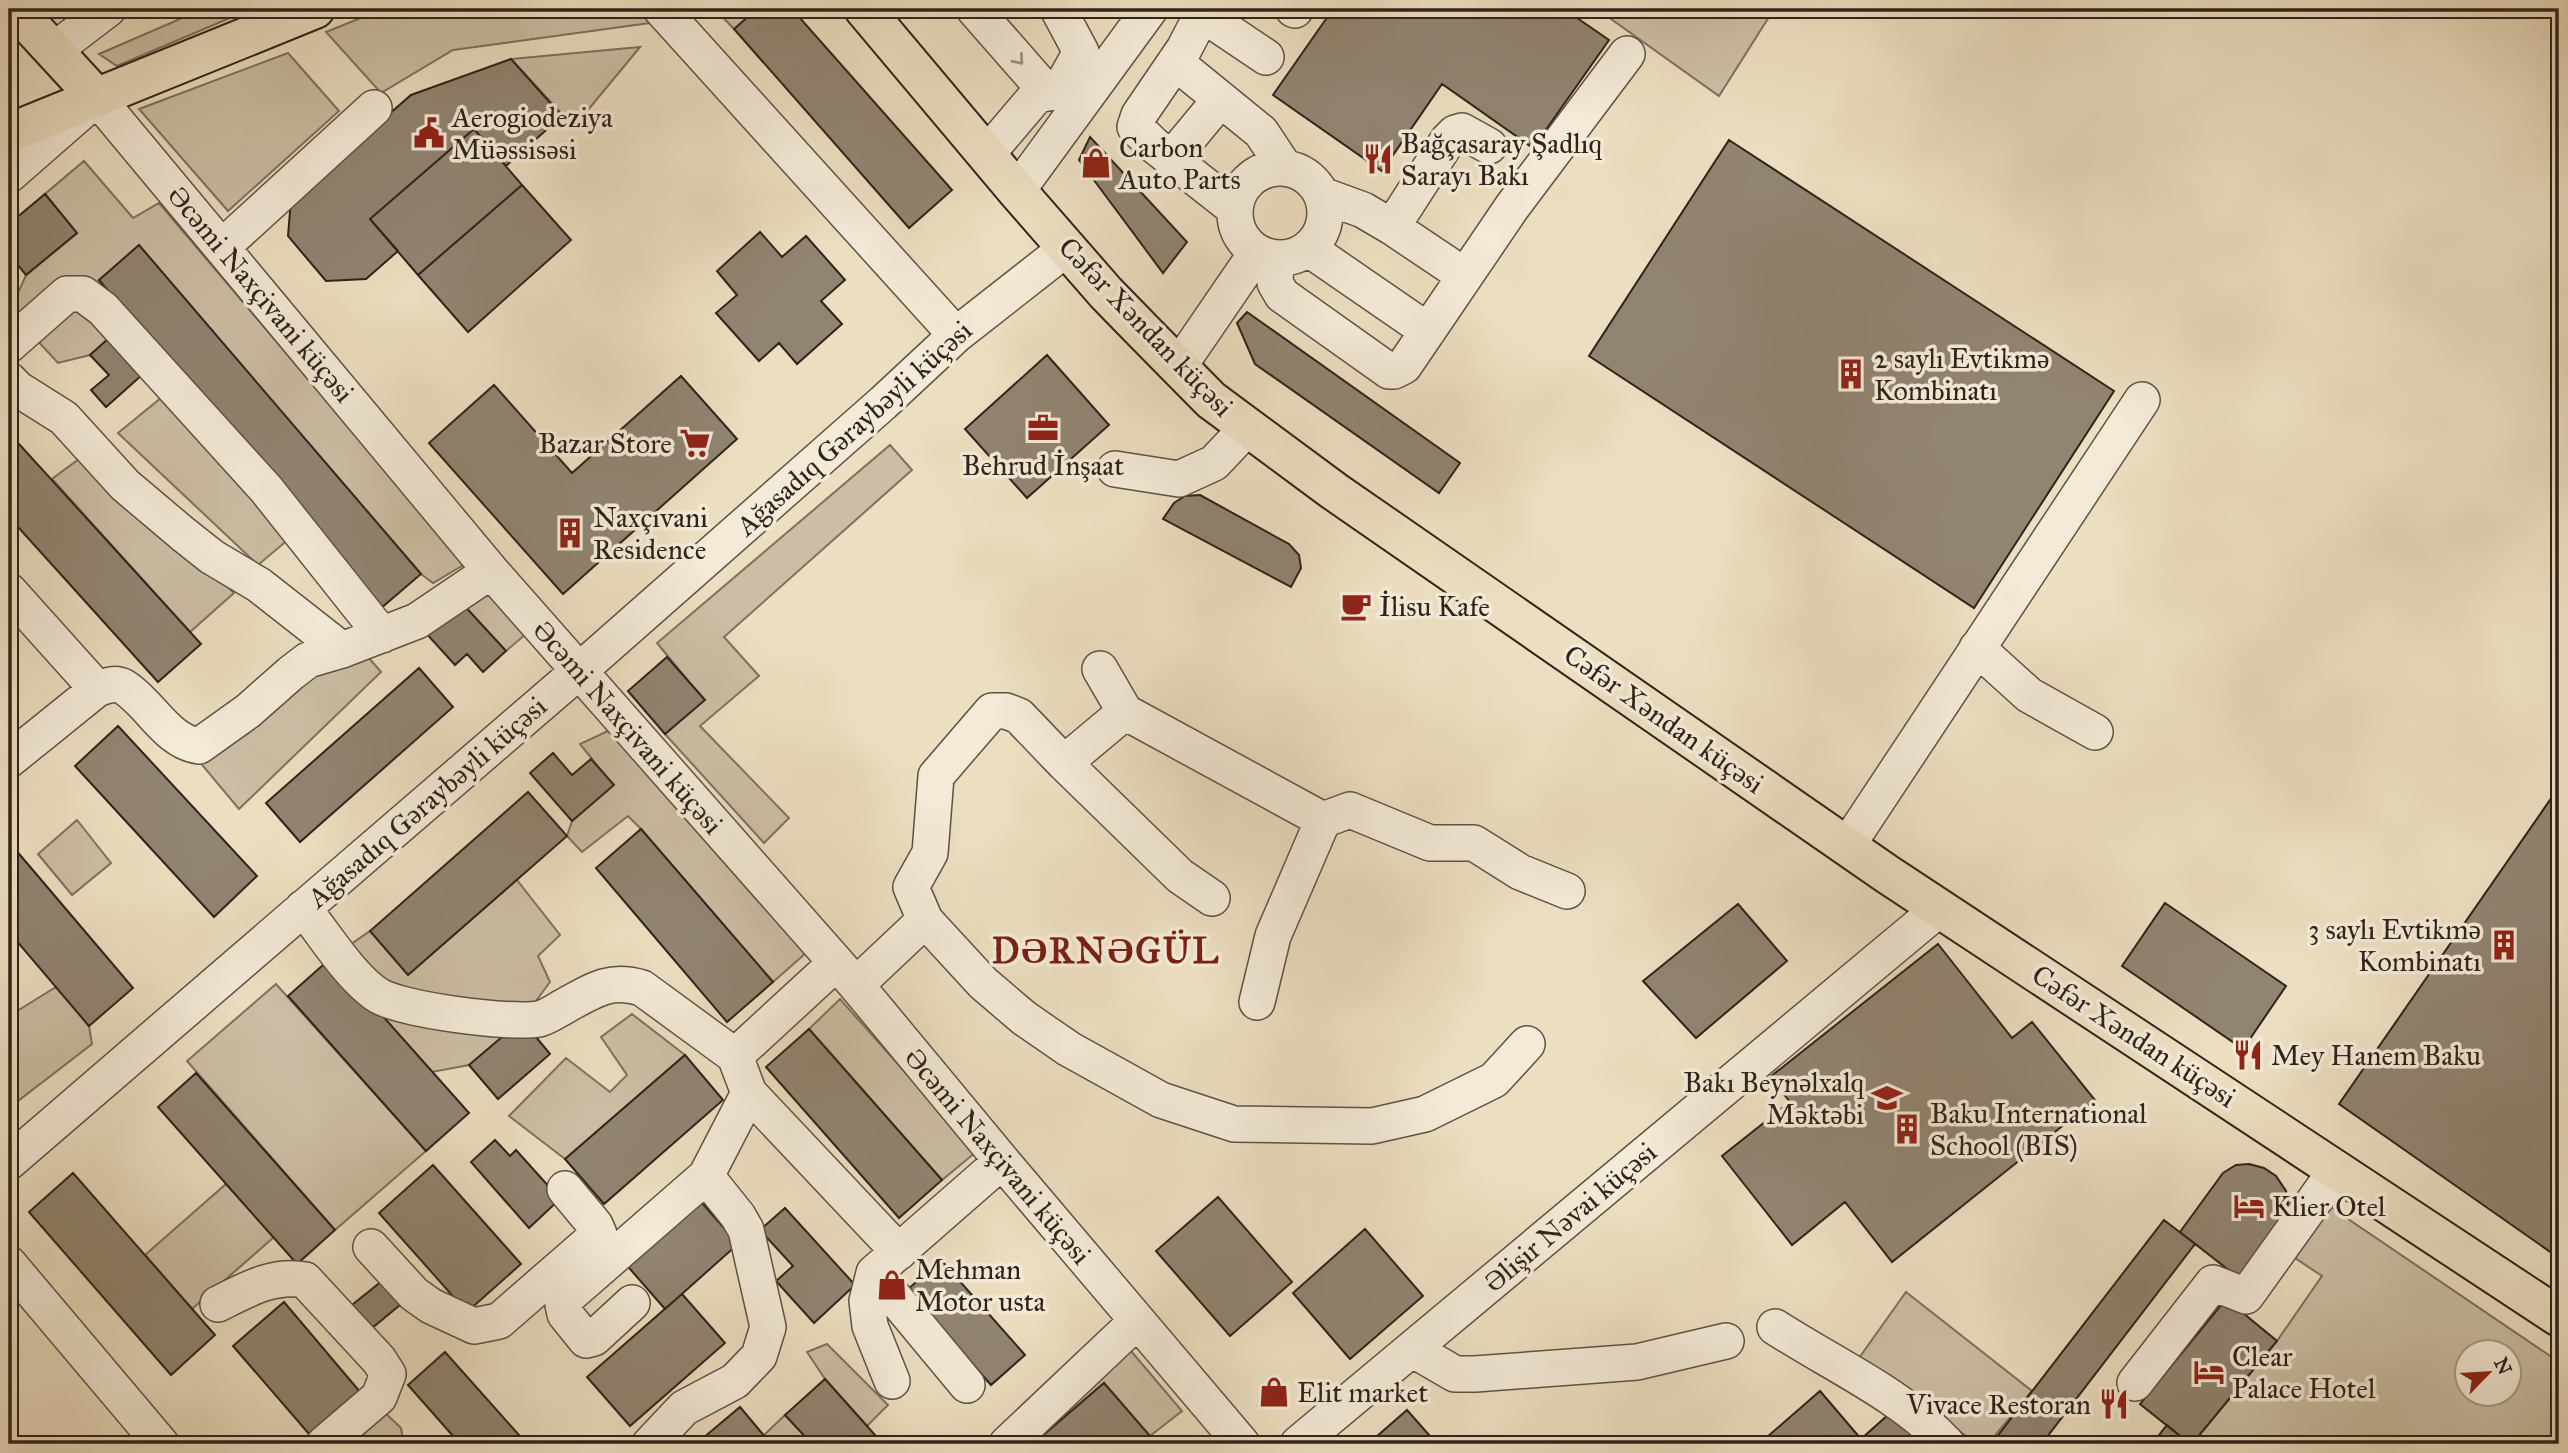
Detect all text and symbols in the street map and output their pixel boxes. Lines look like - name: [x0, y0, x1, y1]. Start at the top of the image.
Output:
- one-way arrow: [1011, 52, 1023, 65]
- place label: Aerogiodeziya Müəssisəsi: [451, 100, 613, 167]
- public building icon: Aerogiodeziya Müəssisəsi: [412, 116, 446, 150]
- place label: Bağçasaray Şadlıq Sarayı Bakı: [1401, 126, 1602, 193]
- place label: Carbon Auto Parts: [1118, 130, 1241, 197]
- restaurant icon: Bağçasaray Şadlıq Sarayı Bakı: [1361, 142, 1395, 176]
- shop icon: Carbon Auto Parts: [1079, 146, 1113, 180]
- street label: Əcəmi Naxçivani küçəsi: [160, 178, 362, 410]
- street label: Cəfər Xəndan küçəsi: [1051, 230, 1241, 424]
- street label: Ağasadıq Gəraybəyli küçəsi: [728, 313, 979, 544]
- place label: 2 saylı Evtikmə Kombinatı: [1874, 341, 2049, 408]
- building icon: 2 saylı Evtikmə Kombinatı: [1834, 357, 1868, 391]
- office icon: Behrud İnşaat: [1026, 411, 1060, 445]
- place label: Bazar Store: [538, 426, 672, 461]
- supermarket icon: Bazar Store: [678, 426, 712, 460]
- place label: Behrud İnşaat: [962, 448, 1124, 483]
- place label: Naxçıvani Residence: [593, 500, 708, 567]
- building icon: Naxçıvani Residence: [553, 516, 587, 550]
- cafe icon: İlisu Kafe: [1339, 589, 1373, 623]
- place label: İlisu Kafe: [1379, 589, 1490, 624]
- street label: Əcəmi Naxçivani küçəsi: [525, 613, 731, 842]
- street label: Cəfər Xəndan küçəsi: [1557, 637, 1771, 801]
- street label: Ağasadıq Gəraybəyli küçəsi: [300, 688, 554, 916]
- place label: 3 saylı Evtikmə Kombinatı: [2308, 912, 2481, 979]
- building icon: 3 saylı Evtikmə Kombinatı: [2487, 928, 2521, 962]
- district label: DƏRNƏGÜL: [992, 929, 1220, 973]
- street label: Cəfər Xəndan küçəsi: [2025, 957, 2243, 1115]
- restaurant icon: Mey Hanem Baku: [2231, 1038, 2265, 1072]
- place label: Mey Hanem Baku: [2271, 1038, 2481, 1073]
- street label: Əcəmi Naxçivani küçəsi: [897, 1040, 1099, 1272]
- place label: Bakı Beynəlxalq Məktəbi: [1684, 1065, 1865, 1132]
- school or university icon: Bakı Beynəlxalq Məktəbi: [1870, 1081, 1904, 1115]
- place label: Baku International School (BIS): [1930, 1096, 2147, 1163]
- building icon: Baku International School (BIS): [1890, 1112, 1924, 1146]
- street label: Əlişir Nəvai küçəsi: [1476, 1134, 1664, 1300]
- hotel icon: Klier Otel: [2232, 1189, 2266, 1223]
- place label: Klier Otel: [2272, 1189, 2386, 1224]
- place label: Mehman Motor usta: [915, 1252, 1046, 1319]
- shop icon: Mehman Motor usta: [875, 1268, 909, 1302]
- north arrow: [2452, 1338, 2522, 1408]
- place label: Clear Palace Hotel: [2232, 1339, 2376, 1406]
- text: N: [2489, 1354, 2517, 1378]
- hotel icon: Clear Palace Hotel: [2192, 1355, 2226, 1389]
- shop icon: Elit market: [1257, 1375, 1291, 1409]
- place label: Elit market: [1297, 1375, 1428, 1410]
- place label: Vivace Restoran: [1905, 1387, 2091, 1422]
- restaurant icon: Vivace Restoran: [2097, 1387, 2131, 1421]

